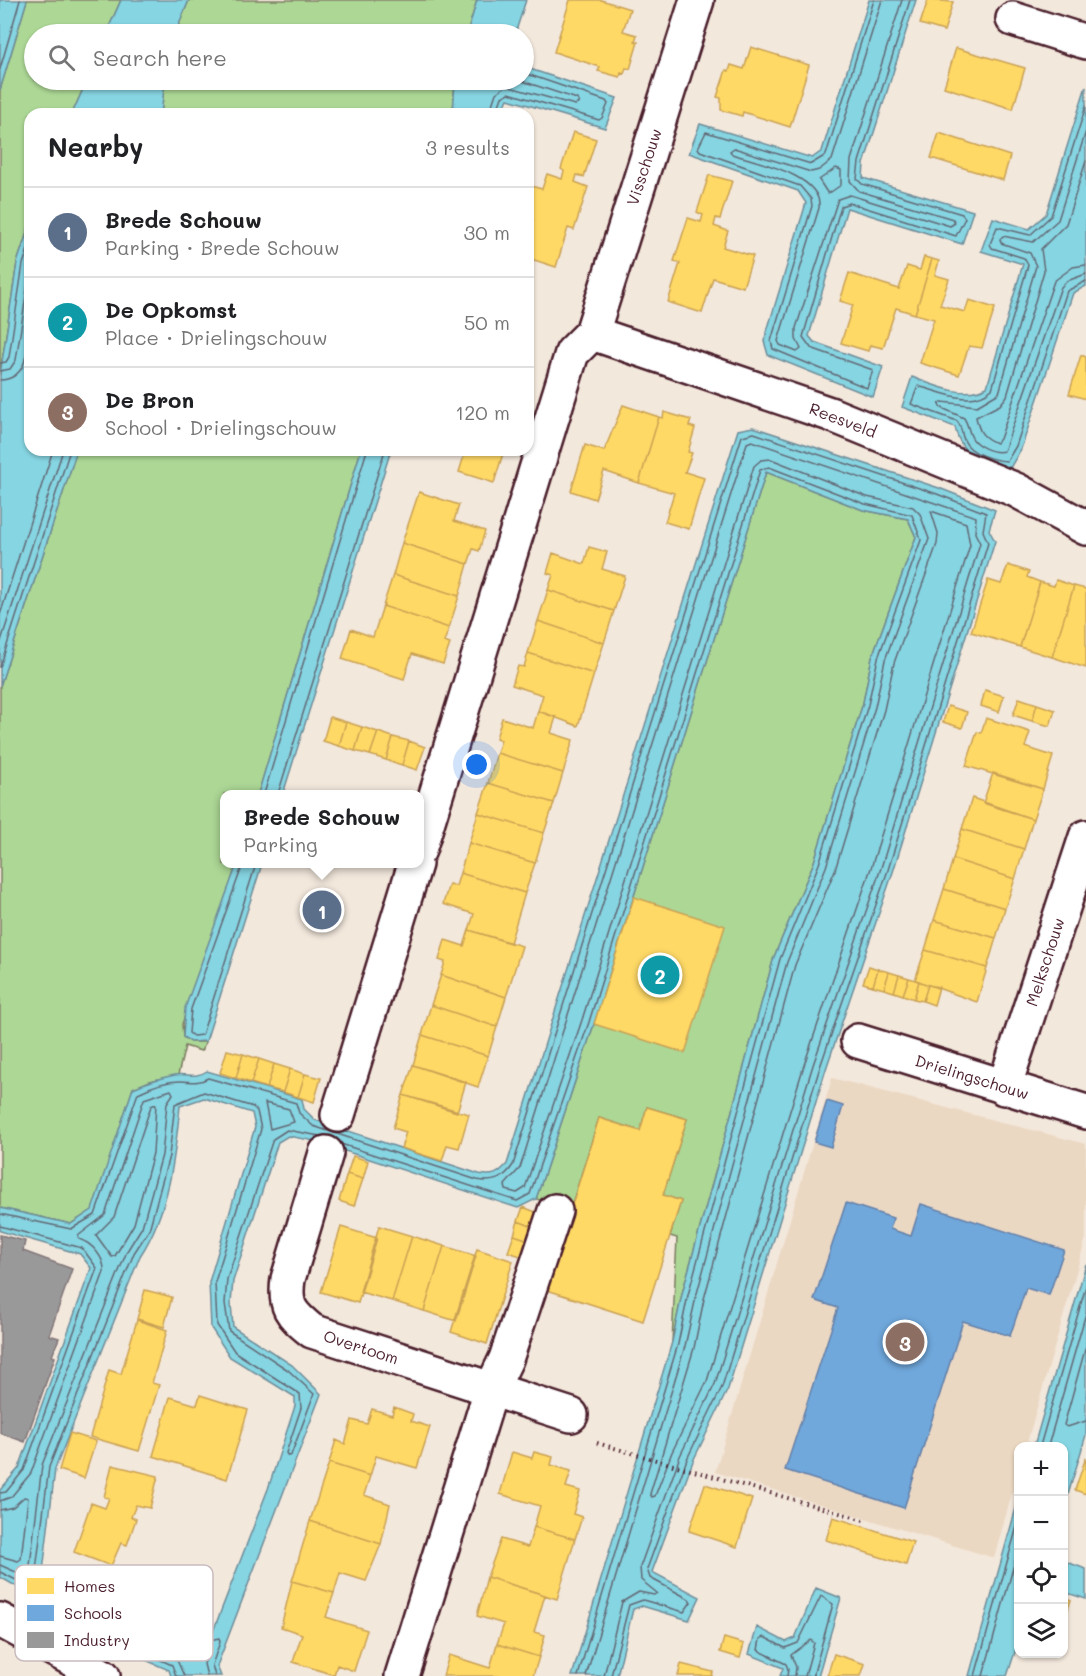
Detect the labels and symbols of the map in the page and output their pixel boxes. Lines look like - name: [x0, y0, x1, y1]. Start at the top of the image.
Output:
- street label: Visschouw: [621, 126, 666, 208]
- street label: Reesveld: [807, 397, 880, 442]
- your location: [462, 750, 491, 779]
- pin: 1: [302, 888, 342, 932]
- street label: Melkschouw: [1020, 915, 1069, 1009]
- pin: 2: [640, 952, 680, 998]
- street label: Drielingschouw: [913, 1049, 1032, 1104]
- pin: 3: [886, 1320, 924, 1364]
- street label: Overtoom: [321, 1325, 401, 1369]
- legend: [15, 1565, 213, 1661]
- text: Homes: [64, 1575, 115, 1596]
- text: Schools: [64, 1602, 122, 1623]
- text: Industry: [64, 1629, 130, 1650]

